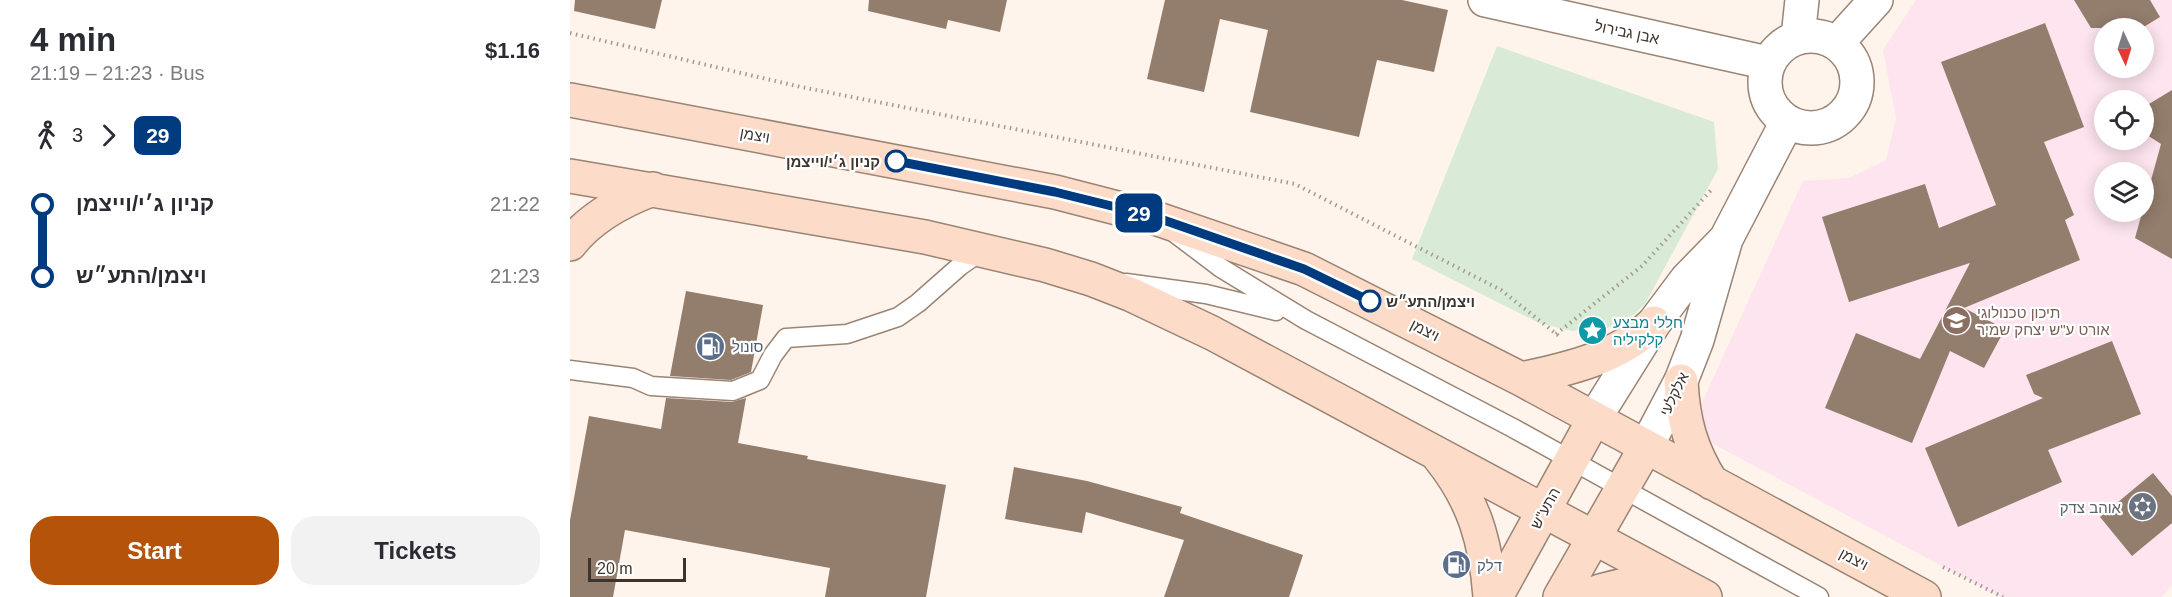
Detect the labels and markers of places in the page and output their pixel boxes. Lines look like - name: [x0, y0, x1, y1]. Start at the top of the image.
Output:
- marker: קניון ג׳י/וייצמן: [885, 150, 907, 172]
- place label: קניון ג׳י/וייצמן: [786, 153, 880, 170]
- marker: ויצמן/התע״ש: [1359, 290, 1381, 312]
- place label: ויצמן/התע״ש: [1386, 293, 1475, 310]
- place label: תיכון טכנולוגי אורט ע"ש יצחק שמיר: [1977, 304, 2110, 338]
- school or university icon: תיכון טכנולוגי אורט ע"ש יצחק שמיר: [1940, 305, 1972, 337]
- place label: חללי מבצע קלקיליה: [1613, 314, 1683, 348]
- place icon: חללי מבצע קלקיליה: [1576, 315, 1608, 347]
- fuel station icon: סונול: [695, 330, 727, 362]
- place label: סונול: [732, 338, 764, 355]
- synagogue icon: אוהב צדק: [2126, 491, 2158, 523]
- place label: אוהב צדק: [2060, 499, 2122, 516]
- fuel station icon: דלק: [1440, 549, 1472, 581]
- place label: דלק: [1477, 557, 1502, 574]

